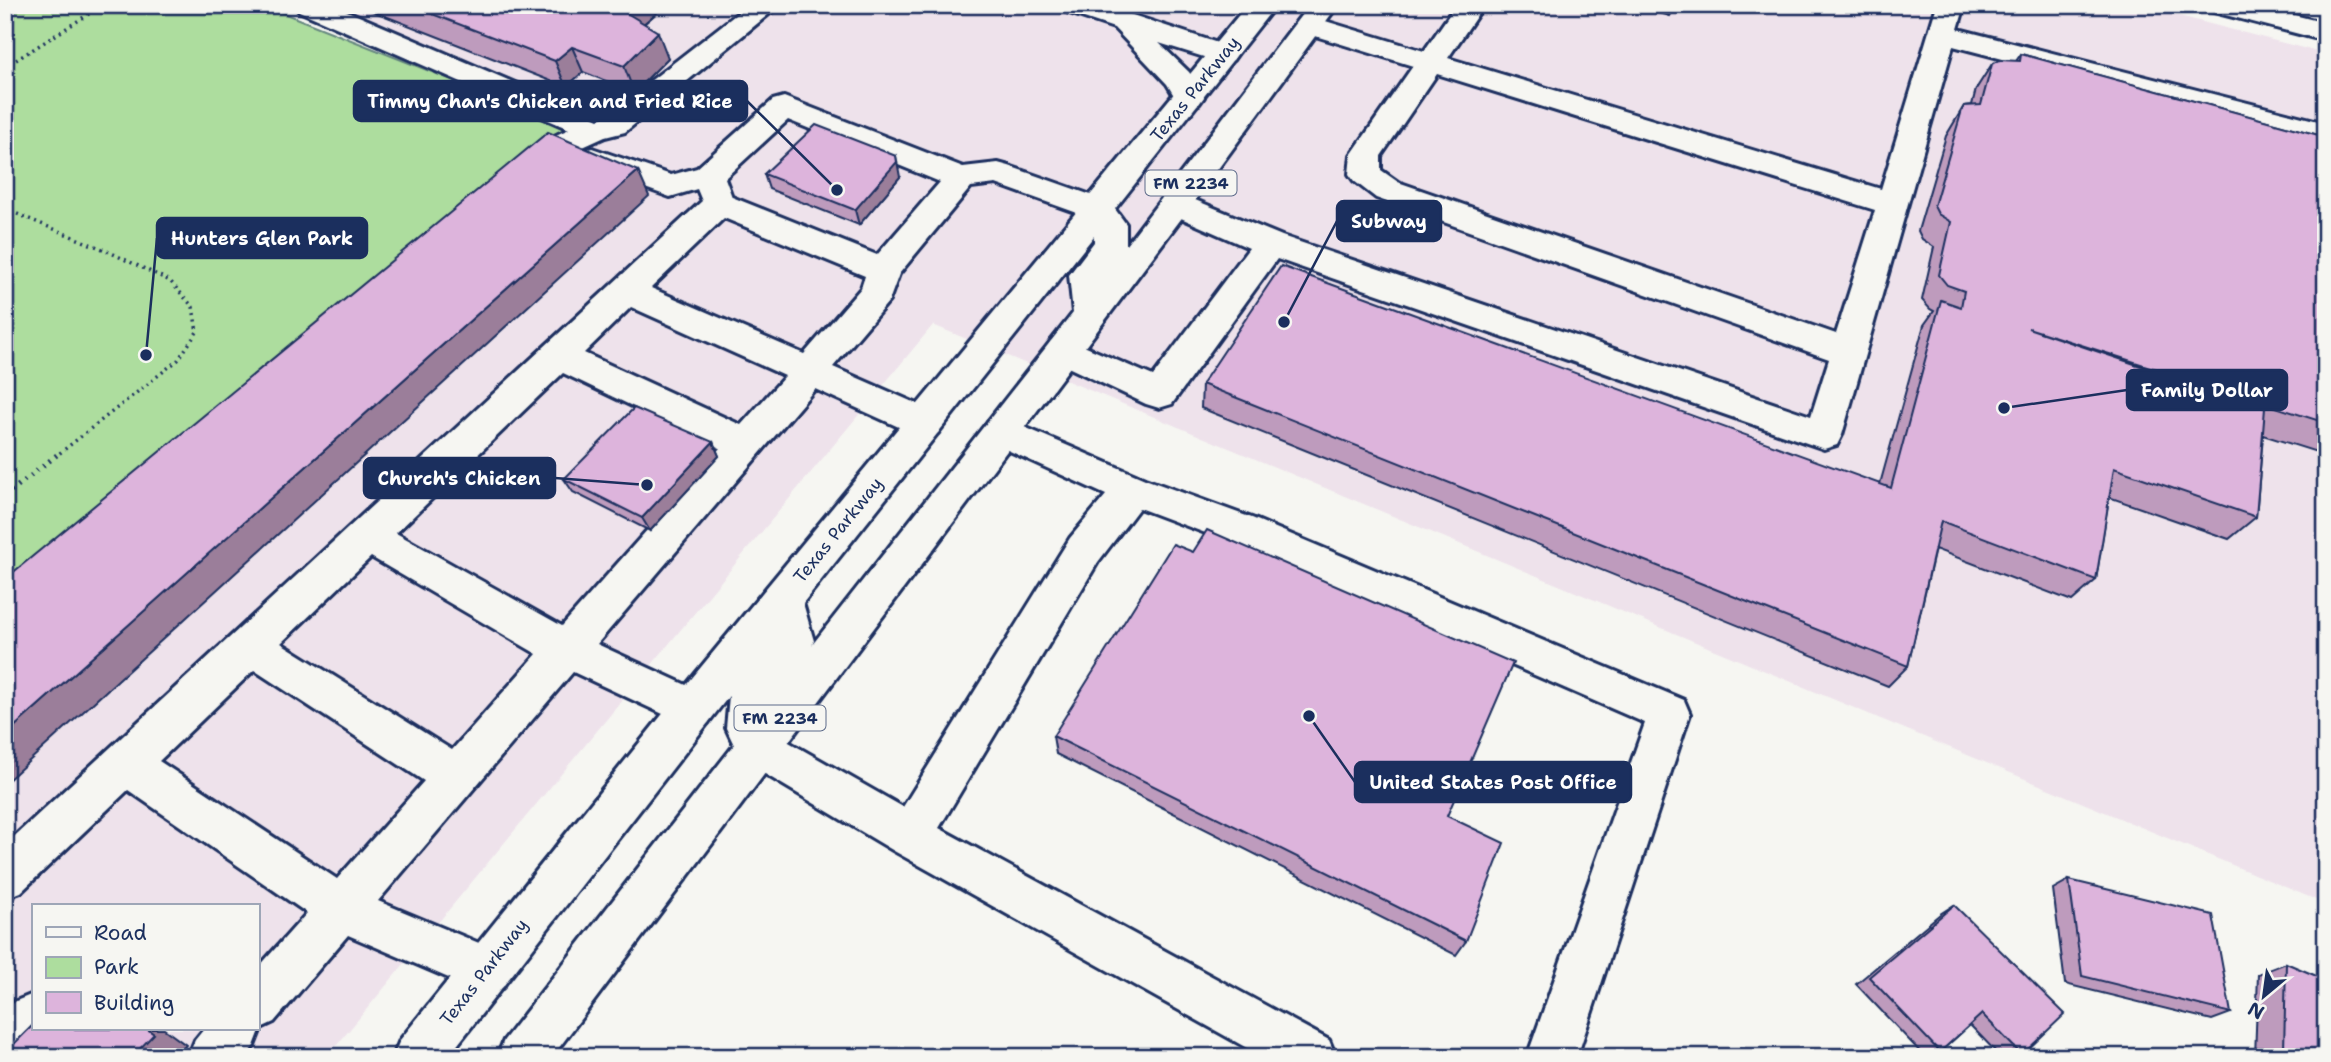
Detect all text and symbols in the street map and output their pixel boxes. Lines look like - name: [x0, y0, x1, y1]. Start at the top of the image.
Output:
- street label: Texas Parkway: [1145, 31, 1245, 147]
- callout: Timmy Chan's Chicken and Fried Rice: [354, 81, 747, 121]
- text: Timmy Chan's Chicken and Fried Rice: [367, 89, 733, 114]
- road number: FM 2234: [1146, 170, 1236, 196]
- callout: Subway: [1337, 201, 1441, 241]
- text: Subway: [1351, 209, 1427, 234]
- callout: Hunters Glen Park: [157, 218, 367, 258]
- text: Hunters Glen Park: [171, 226, 353, 251]
- callout: Family Dollar: [2127, 370, 2287, 410]
- text: Family Dollar: [2141, 378, 2273, 403]
- callout: Church's Chicken: [364, 458, 555, 498]
- text: Church's Chicken: [377, 466, 541, 491]
- street label: Texas Parkway: [788, 472, 888, 588]
- road number: FM 2234: [734, 706, 826, 730]
- callout: United States Post Office: [1355, 762, 1631, 802]
- text: United States Post Office: [1369, 770, 1617, 795]
- legend: [32, 904, 259, 1030]
- street label: Texas Parkway: [435, 914, 533, 1030]
- text: Road: [94, 919, 147, 947]
- text: Park: [94, 953, 139, 981]
- north arrow: [2230, 960, 2300, 1030]
- text: Building: [94, 989, 174, 1017]
- text: N: [2243, 996, 2269, 1025]

